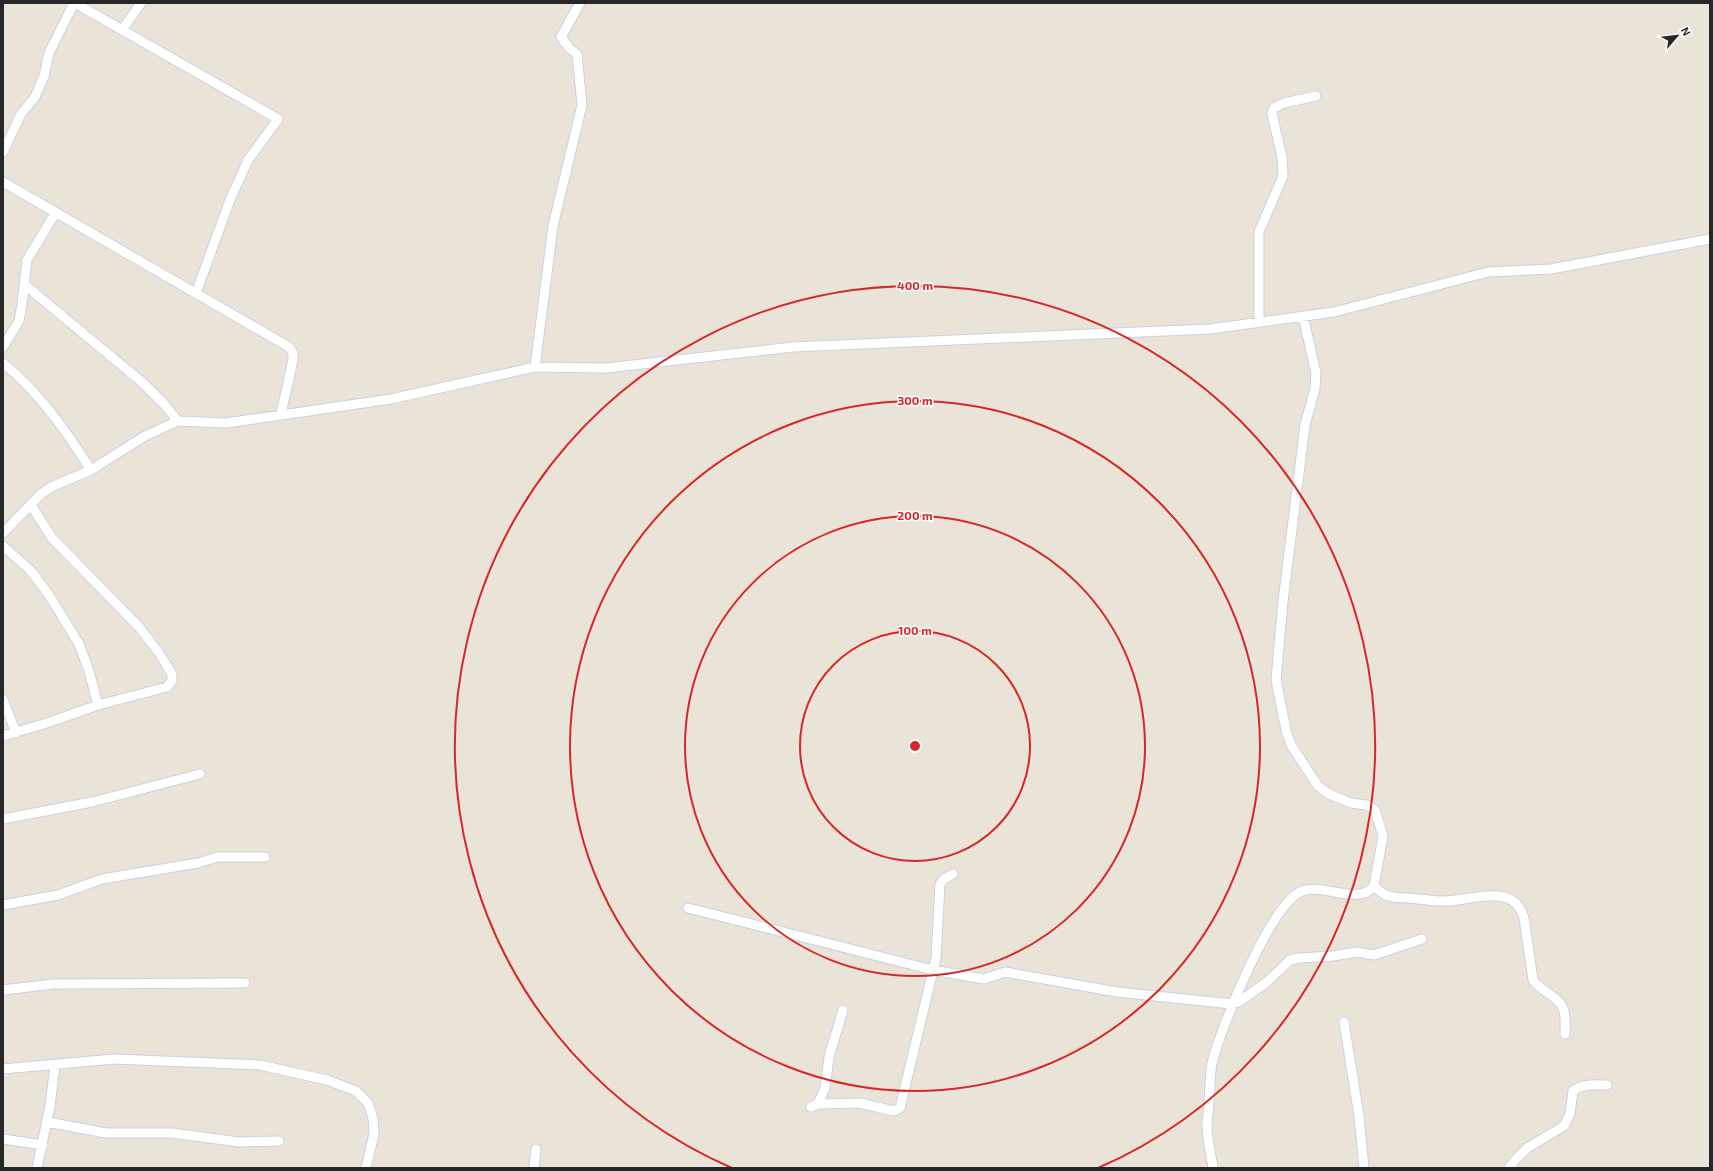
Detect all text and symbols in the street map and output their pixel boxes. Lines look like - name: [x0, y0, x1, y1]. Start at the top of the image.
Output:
- north arrow: [1657, 16, 1697, 56]
- text: N: [1679, 25, 1694, 38]
- text: 400 m: [897, 278, 933, 292]
- text: 300 m: [897, 393, 933, 407]
- text: 200 m: [897, 508, 933, 522]
- text: 100 m: [898, 623, 932, 637]
- centre of rings: [908, 739, 922, 753]

